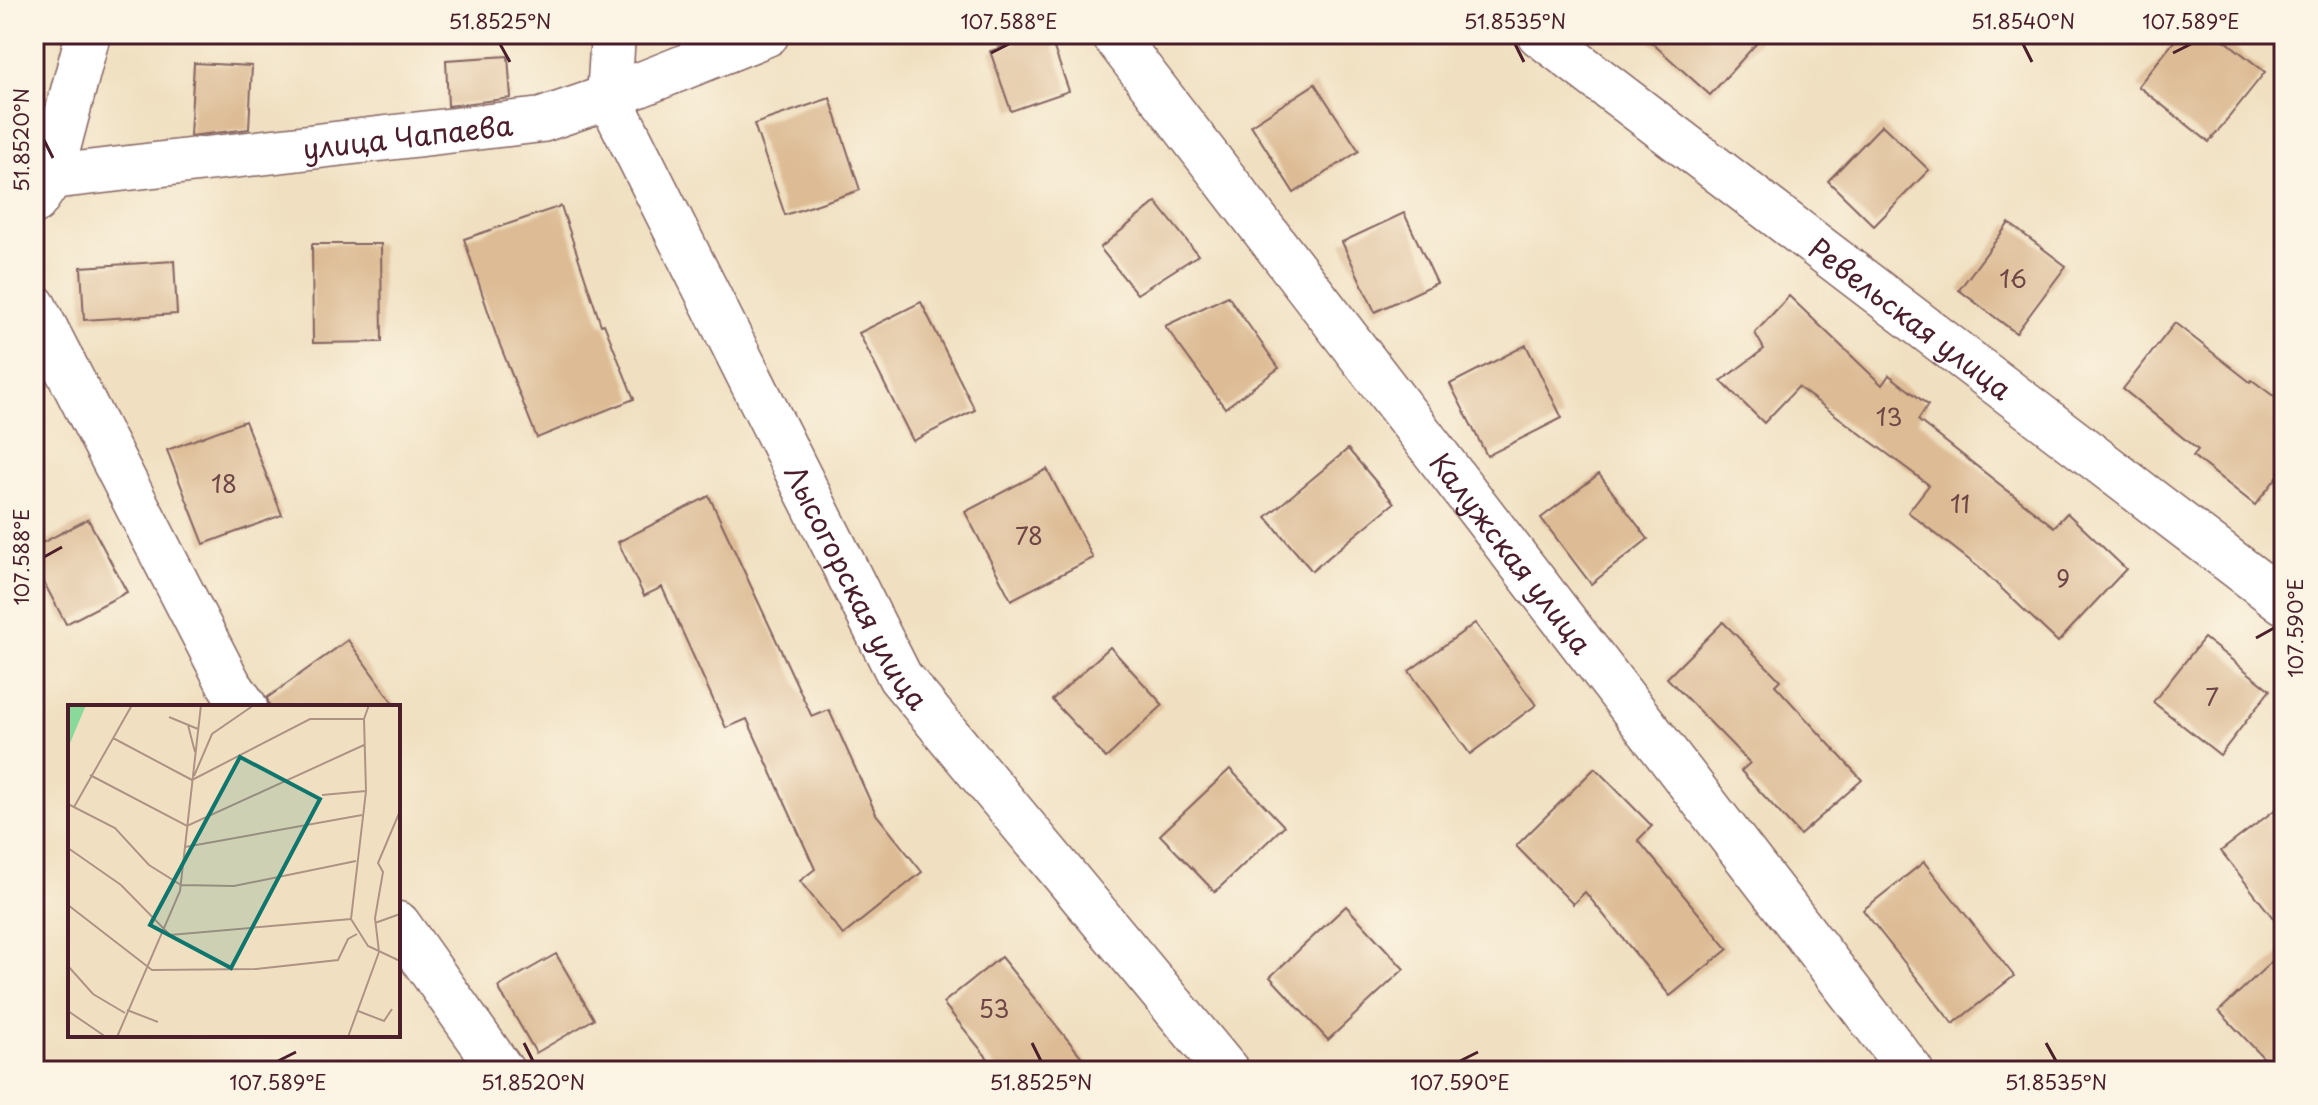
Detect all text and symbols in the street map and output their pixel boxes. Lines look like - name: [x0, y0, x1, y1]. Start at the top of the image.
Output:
- text: 51.8525°N: [449, 6, 552, 36]
- text: 107.588°E: [960, 6, 1058, 36]
- text: 51.8535°N: [1464, 6, 1566, 36]
- text: 51.8540°N: [1971, 6, 2075, 36]
- text: 107.589°E: [2142, 6, 2240, 36]
- text: 51.8520°N: [6, 88, 36, 192]
- street label: улица Чапаева: [300, 102, 515, 169]
- street label: Ревельская улица: [1801, 226, 2022, 409]
- house number: 16: [1999, 260, 2027, 296]
- house number: 13: [1876, 398, 1902, 434]
- street label: Калужская улица: [1420, 442, 1604, 663]
- street label: Лысогорская улица: [775, 456, 940, 719]
- house number: 18: [211, 465, 237, 501]
- house number: 11: [1950, 485, 1970, 521]
- text: 107.588°E: [6, 508, 36, 606]
- house number: 78: [1015, 517, 1043, 553]
- house number: 9: [2056, 560, 2070, 596]
- text: 107.590°E: [2280, 578, 2310, 678]
- house number: 7: [2205, 678, 2219, 714]
- inset map: [68, 705, 400, 1037]
- house number: 53: [979, 990, 1009, 1026]
- text: 107.589°E: [229, 1067, 327, 1097]
- text: 51.8520°N: [481, 1067, 585, 1097]
- text: 51.8525°N: [990, 1067, 1093, 1097]
- text: 107.590°E: [1410, 1067, 1510, 1097]
- text: 51.8535°N: [2005, 1067, 2107, 1097]

